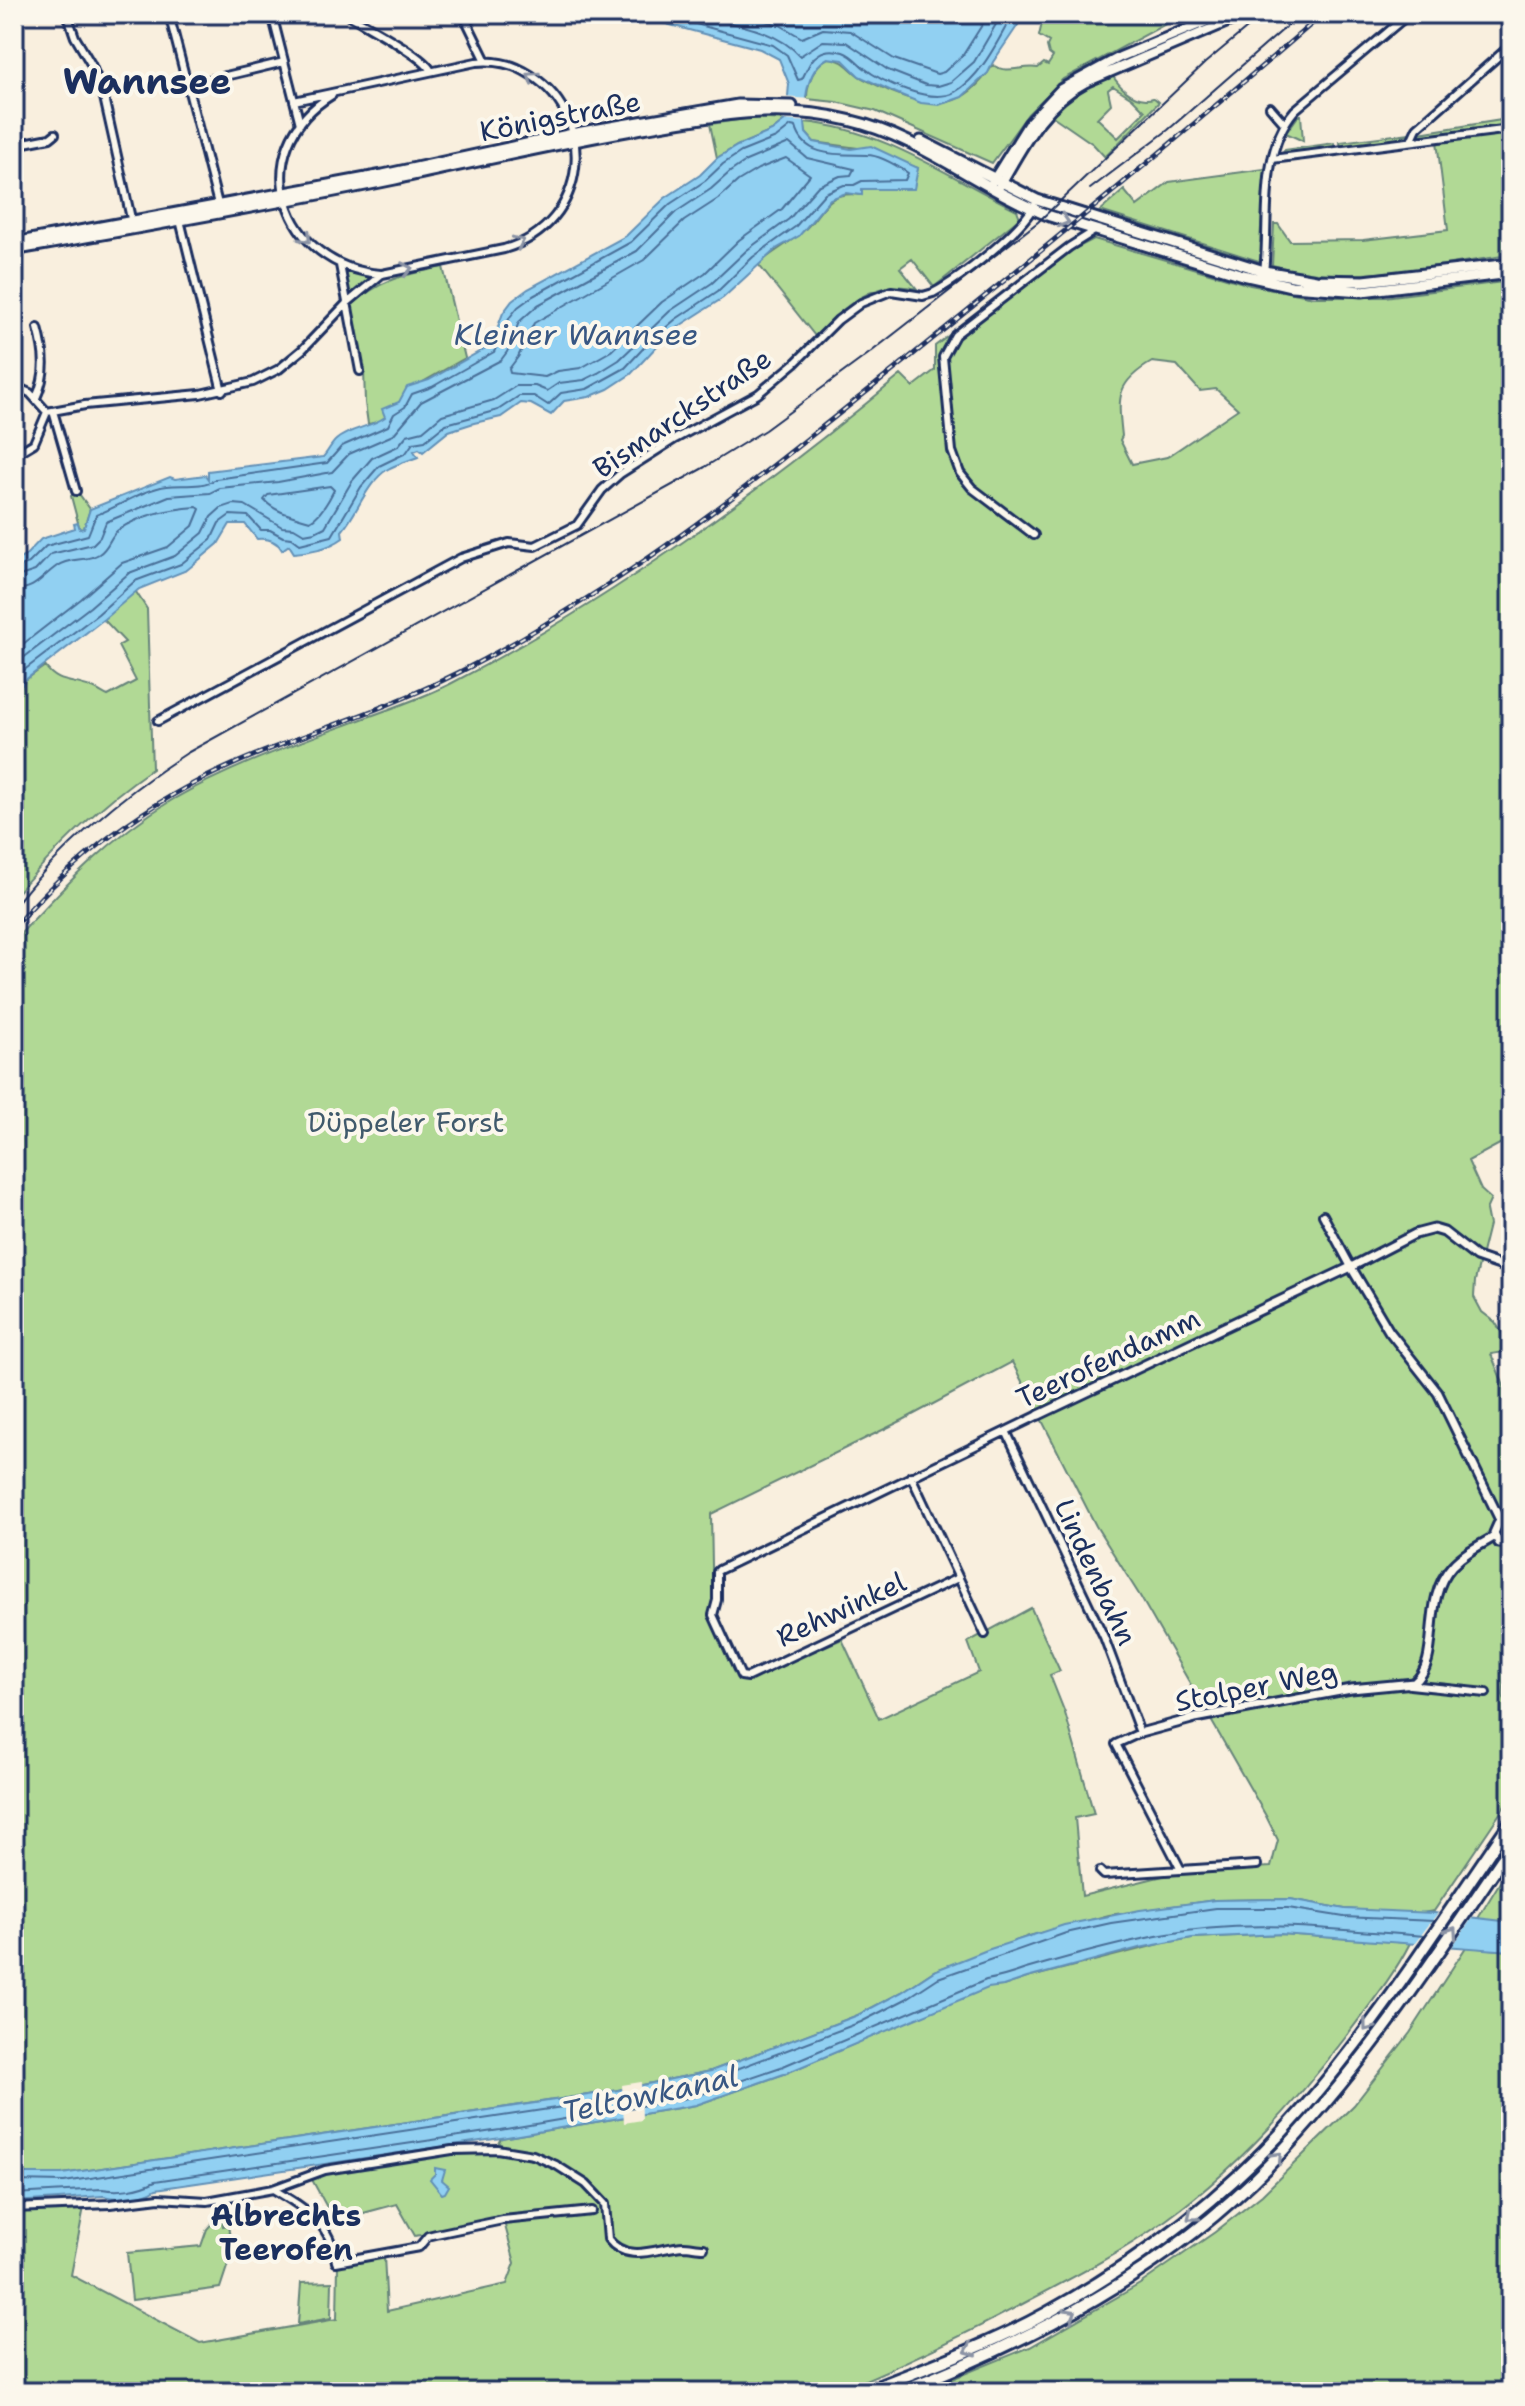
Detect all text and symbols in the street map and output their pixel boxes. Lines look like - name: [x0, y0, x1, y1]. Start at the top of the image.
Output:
- district label: Wannsee: [63, 57, 231, 106]
- one-way arrow: [527, 72, 541, 87]
- street label: Königstraße: [476, 82, 644, 150]
- one-way arrow: [1056, 212, 1070, 228]
- one-way arrow: [296, 228, 311, 243]
- one-way arrow: [511, 236, 526, 252]
- one-way arrow: [400, 262, 414, 279]
- water label: Kleiner Wannsee: [454, 314, 698, 355]
- street label: Bismarckstraße: [585, 339, 779, 487]
- park label: Düppeler Forst: [307, 1103, 505, 1141]
- street label: Teerofendamm: [1010, 1299, 1206, 1417]
- street label: Lindenbahn: [1046, 1493, 1146, 1651]
- street label: Rehwinkel: [770, 1562, 913, 1656]
- street label: Stolper Weg: [1172, 1652, 1340, 1720]
- one-way arrow: [1442, 1927, 1457, 1941]
- one-way arrow: [1363, 2017, 1378, 2032]
- water label: Teltowkanal: [558, 2055, 742, 2133]
- one-way arrow: [1268, 2151, 1282, 2166]
- district label: Albrechts Teerofen: [211, 2195, 361, 2270]
- one-way arrow: [1187, 2206, 1201, 2221]
- one-way arrow: [1063, 2308, 1077, 2323]
- one-way arrow: [964, 2340, 978, 2356]

